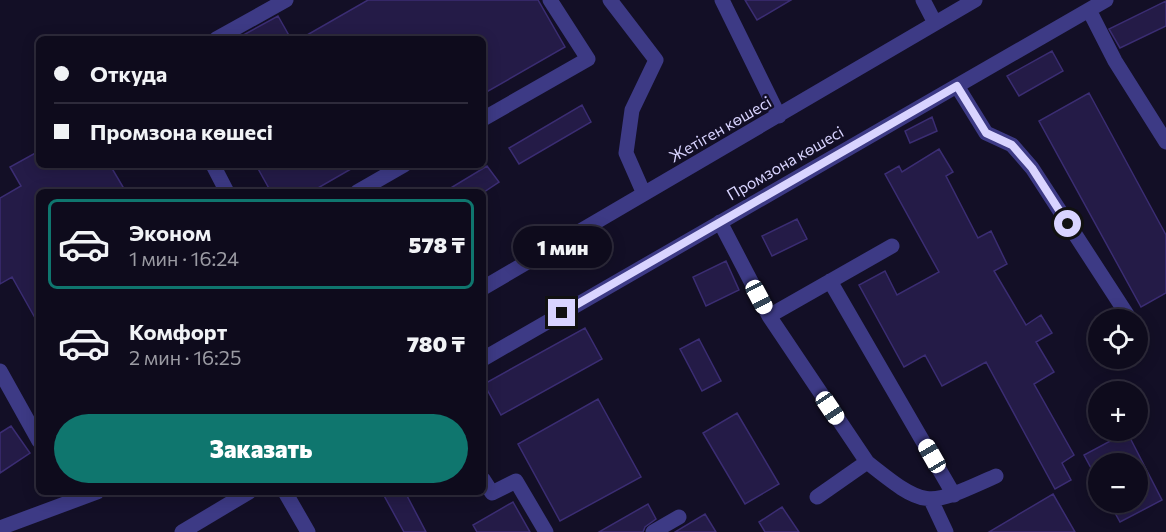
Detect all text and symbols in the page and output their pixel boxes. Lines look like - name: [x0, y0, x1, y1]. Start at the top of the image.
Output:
- text: Откуда: [90, 60, 167, 87]
- street label: Жетіген көшесі: [665, 92, 774, 166]
- text: Промзона көшесі: [90, 118, 273, 145]
- street label: Промзона көшесі: [723, 121, 846, 204]
- route start: [1054, 210, 1081, 237]
- icon: car: [57, 217, 111, 271]
- text: Эконом: [129, 219, 211, 246]
- callout: 1 мин: [512, 226, 612, 268]
- text: 578 ₸: [408, 231, 465, 258]
- text: 1 мин: [537, 235, 588, 259]
- text: 1 мин · 16:24: [129, 246, 239, 270]
- car: [743, 277, 775, 317]
- route end: [548, 299, 575, 326]
- map controls: [1088, 309, 1148, 513]
- button: locate: [1088, 309, 1148, 369]
- icon: car: [57, 316, 111, 370]
- text: Комфорт: [129, 318, 227, 345]
- text: 780 ₸: [407, 330, 465, 357]
- text: 2 мин · 16:25: [129, 345, 241, 369]
- button: +: [1088, 381, 1148, 441]
- car: [812, 388, 848, 428]
- button: Заказать: [54, 414, 468, 483]
- car: [915, 436, 949, 476]
- button: −: [1088, 453, 1148, 513]

